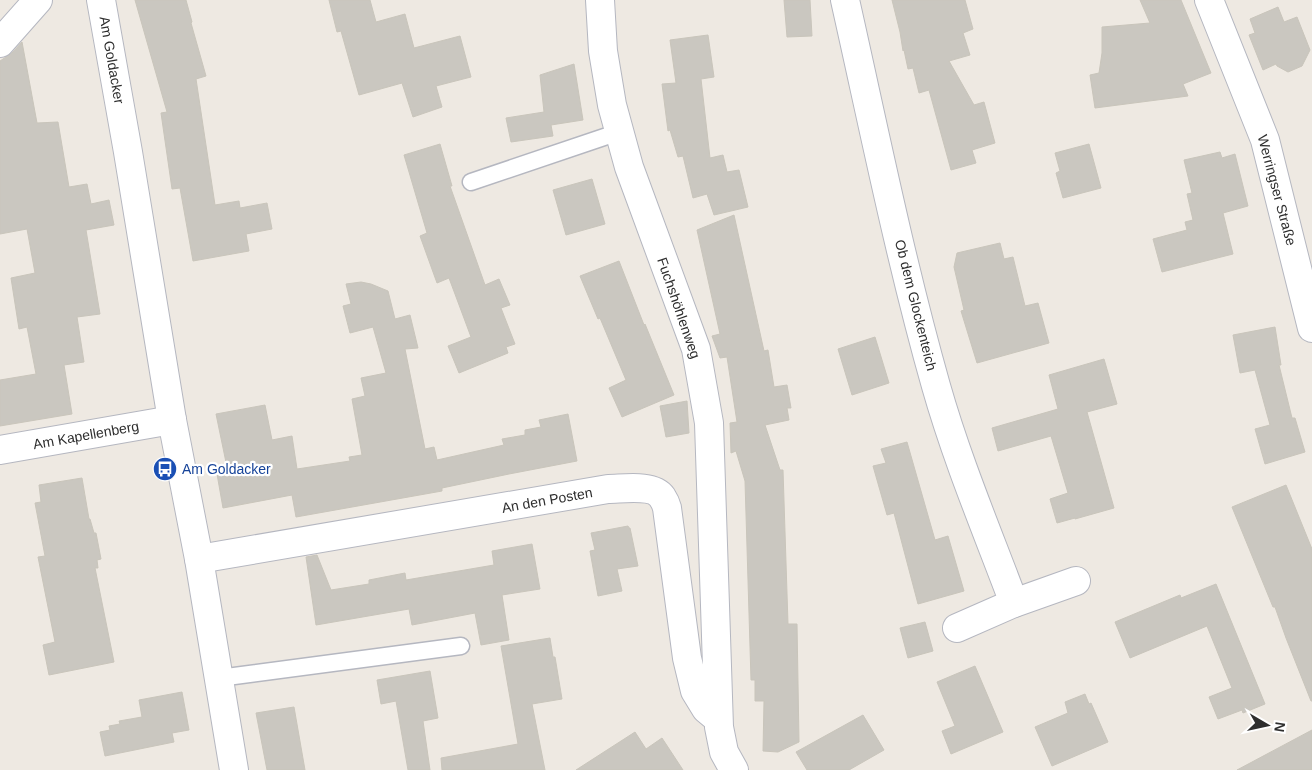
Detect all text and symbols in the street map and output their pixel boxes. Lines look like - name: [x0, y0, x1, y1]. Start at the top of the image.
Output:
- street label: Am Goldacker: [96, 15, 128, 105]
- street label: Werringser Straße: [1255, 133, 1300, 247]
- street label: Ob dem Glockenteich: [892, 238, 940, 372]
- street label: Fuchshöhlenweg: [654, 255, 704, 361]
- street label: Am Kapellenberg: [32, 418, 140, 452]
- bus stop icon: Am Goldacker: [152, 456, 178, 482]
- place label: Am Goldacker: [182, 461, 271, 477]
- street label: An den Posten: [500, 484, 594, 516]
- north arrow: [1242, 700, 1292, 750]
- text: N: [1271, 721, 1289, 733]

